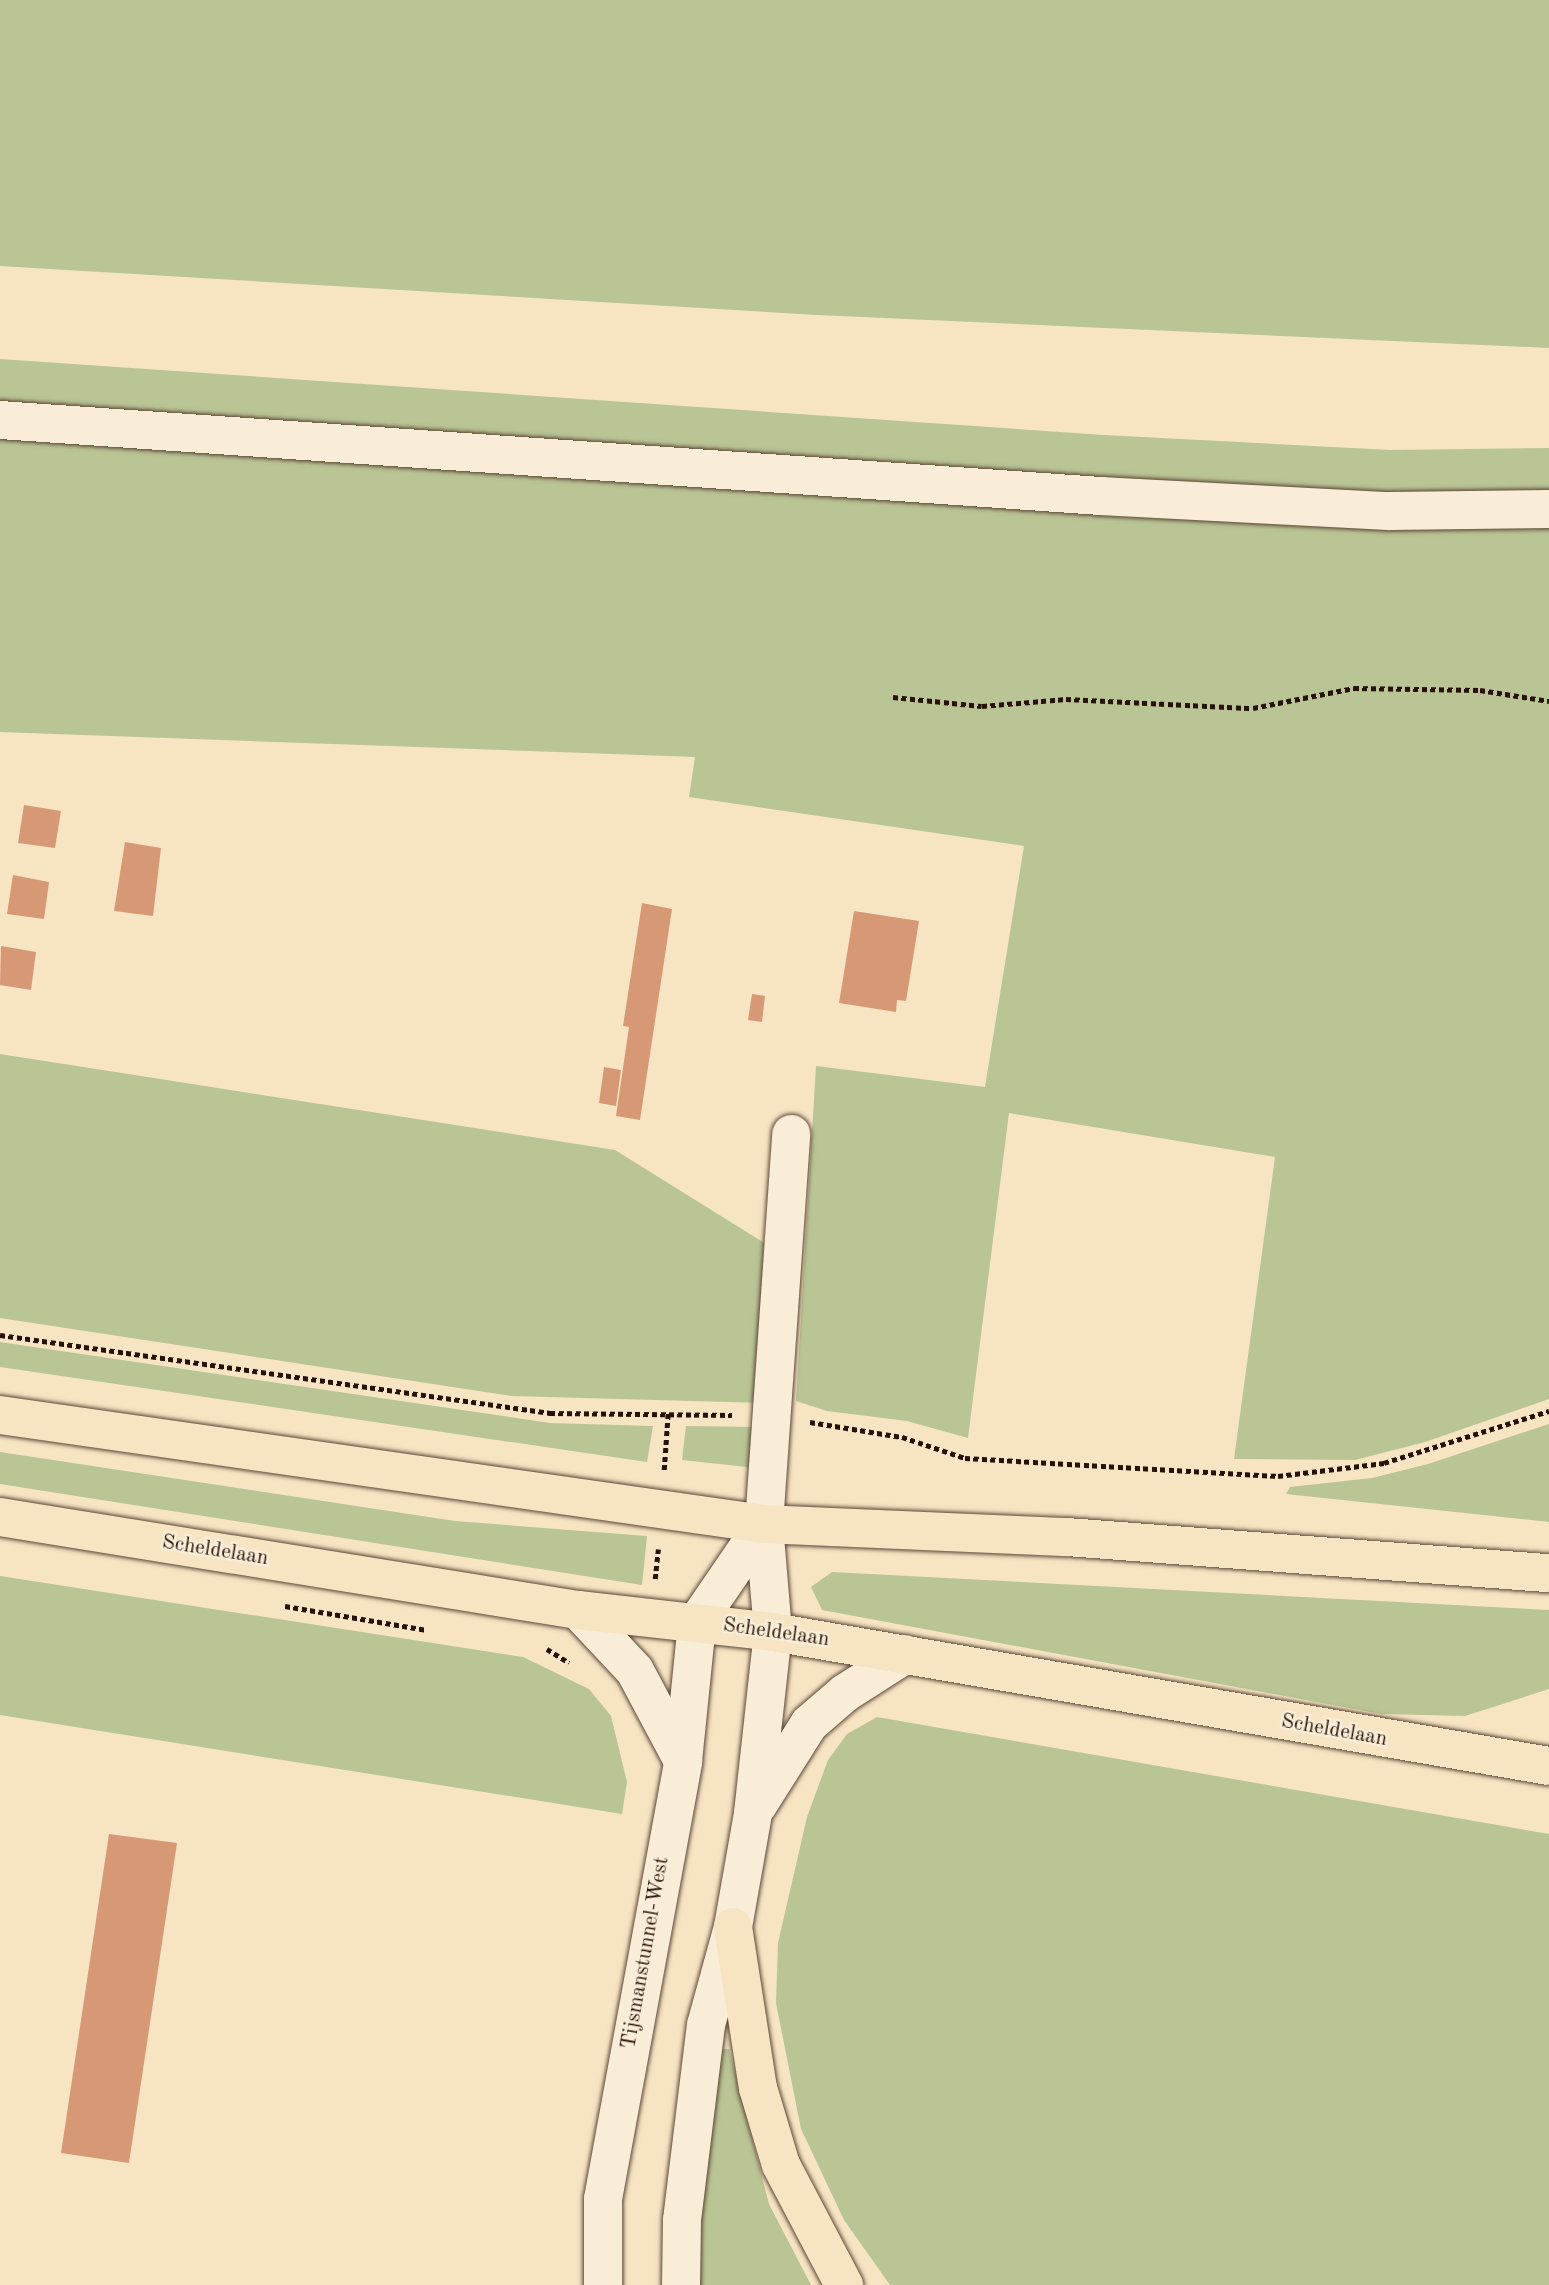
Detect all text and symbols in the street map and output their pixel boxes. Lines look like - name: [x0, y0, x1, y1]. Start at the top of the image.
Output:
- street label: Scheldelaan: [160, 1530, 270, 1572]
- street label: Scheldelaan: [721, 1613, 831, 1653]
- street label: Scheldelaan: [1279, 1709, 1389, 1753]
- street label: Tijsmanstunnel-West: [617, 1855, 675, 2051]

